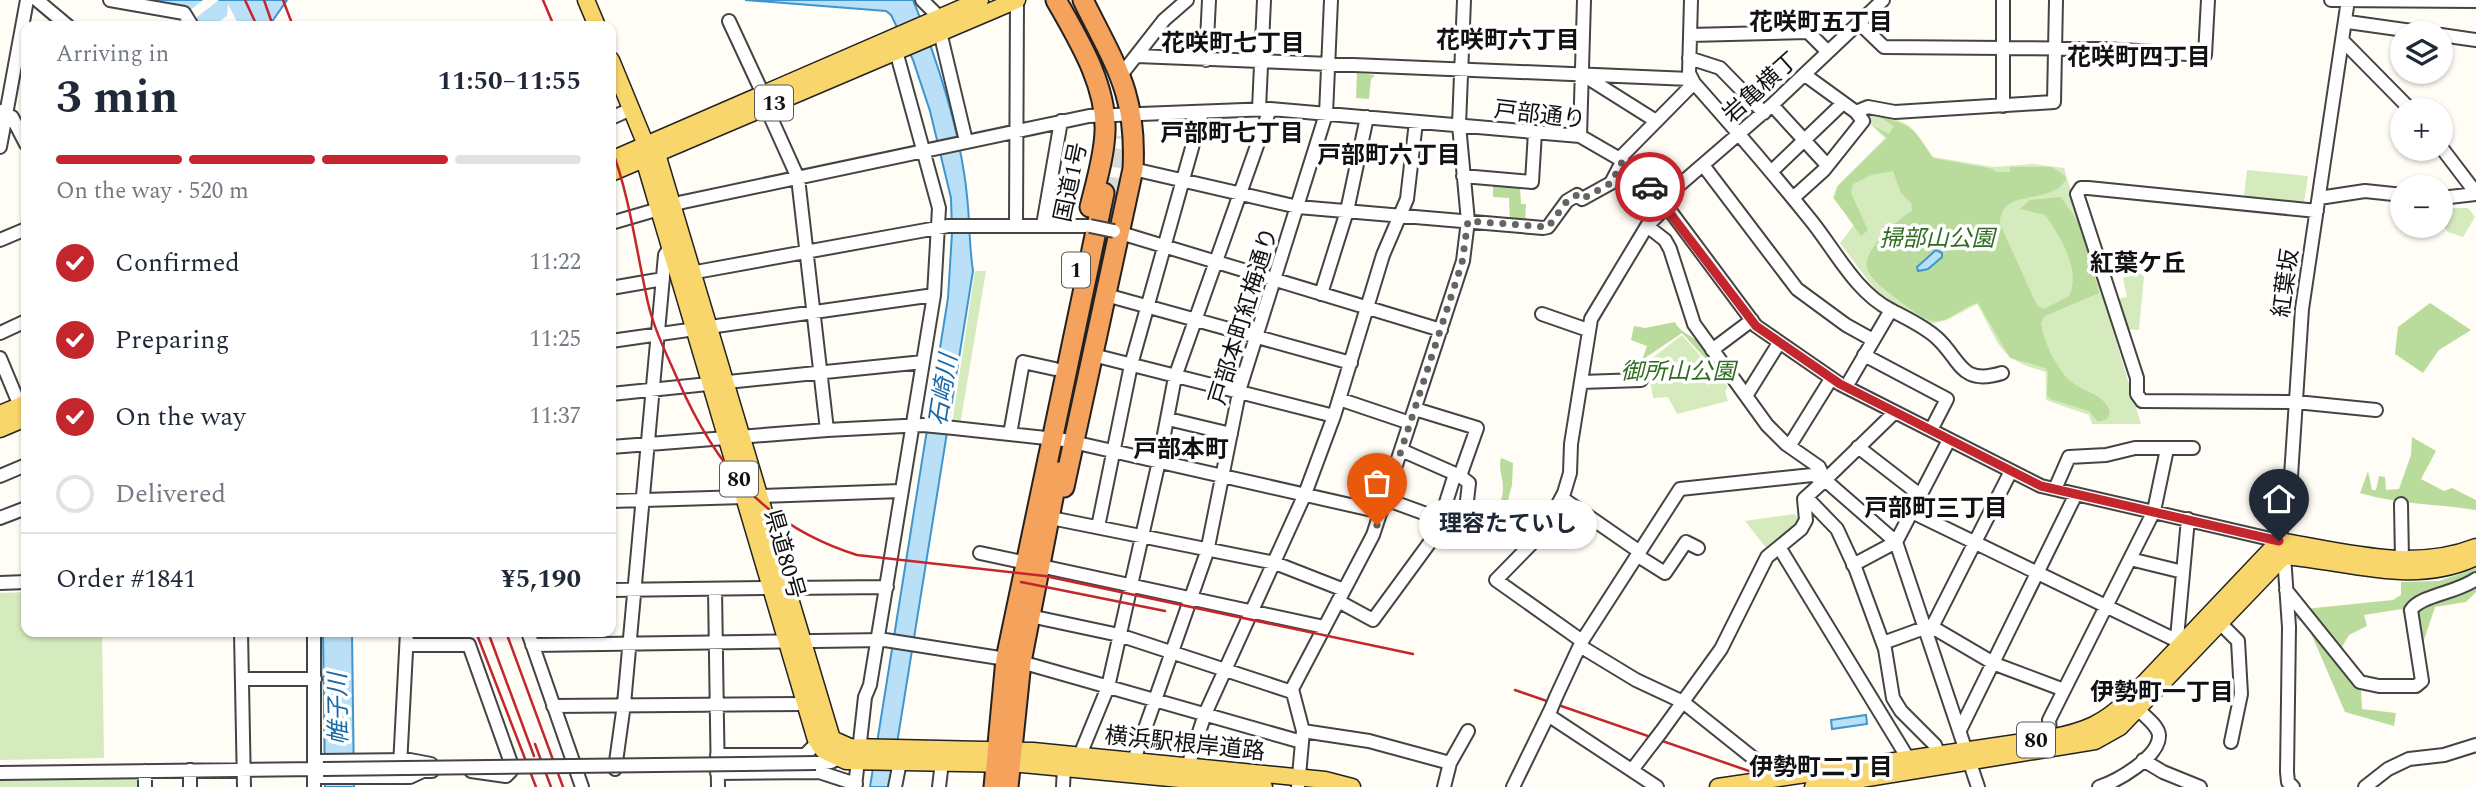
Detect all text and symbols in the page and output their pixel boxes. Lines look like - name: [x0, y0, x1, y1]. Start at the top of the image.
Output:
- district label: 花咲町五丁目: [1749, 5, 1893, 41]
- map controls: [2390, 21, 2453, 238]
- button: layers: [2390, 21, 2453, 84]
- district label: 花咲町六丁目: [1436, 23, 1580, 59]
- district label: 花咲町七丁目: [1161, 26, 1305, 62]
- text: Arriving in: [56, 37, 169, 72]
- district label: 花咲町四丁目: [2067, 40, 2211, 76]
- street label: 岩亀横丁: [1715, 44, 1807, 132]
- text: 11:50–11:55: [437, 61, 581, 101]
- text: 3 min: [56, 63, 178, 133]
- road number: 13: [755, 86, 793, 120]
- street label: 戸部通り: [1492, 93, 1588, 138]
- button: +: [2390, 98, 2453, 161]
- district label: 戸部町七丁目: [1160, 116, 1304, 152]
- district label: 戸部町六丁目: [1317, 138, 1461, 174]
- street label: 国道1号: [1046, 139, 1097, 225]
- courier: [1615, 152, 1685, 222]
- icon: car: [1631, 168, 1669, 206]
- text: On the way · 520 m: [56, 174, 249, 209]
- button: −: [2390, 175, 2453, 238]
- park label: 掃部山公園: [1880, 222, 1998, 257]
- street label: 戸部本町紅梅通り: [1201, 223, 1288, 410]
- text: Confirmed: [115, 243, 240, 283]
- icon: check: [56, 244, 94, 282]
- text: 11:22: [529, 245, 581, 280]
- district label: 紅葉ケ丘: [2090, 246, 2186, 282]
- street label: 紅葉坂: [2264, 247, 2309, 320]
- road number: 1: [1062, 252, 1090, 288]
- text: Preparing: [115, 320, 229, 360]
- icon: check: [56, 321, 94, 359]
- text: 11:25: [529, 322, 581, 357]
- water label: 石崎川: [921, 349, 968, 429]
- park label: 御所山公園: [1621, 355, 1739, 390]
- text: On the way: [115, 397, 246, 437]
- icon: check: [56, 398, 94, 436]
- text: 11:37: [529, 399, 581, 434]
- district label: 戸部本町: [1133, 432, 1229, 468]
- pin: [1347, 453, 1407, 525]
- road number: 80: [720, 462, 758, 496]
- icon: bag: [1358, 464, 1396, 502]
- pin: [2249, 469, 2309, 541]
- text: Delivered: [115, 474, 226, 514]
- icon: home: [2260, 480, 2298, 518]
- district label: 戸部町三丁目: [1864, 491, 2008, 527]
- callout: 理容たていし: [1419, 500, 1598, 550]
- street label: 県道80号: [754, 505, 813, 603]
- text: 理容たていし: [1439, 507, 1577, 542]
- text: Order #1841: [56, 559, 196, 599]
- text: ¥5,190: [501, 559, 581, 599]
- water label: 帷子川: [320, 670, 358, 745]
- district label: 伊勢町一丁目: [2090, 675, 2234, 711]
- street label: 横浜駅根岸道路: [1103, 719, 1267, 770]
- road number: 80: [2017, 722, 2055, 758]
- district label: 伊勢町二丁目: [1749, 750, 1893, 786]

